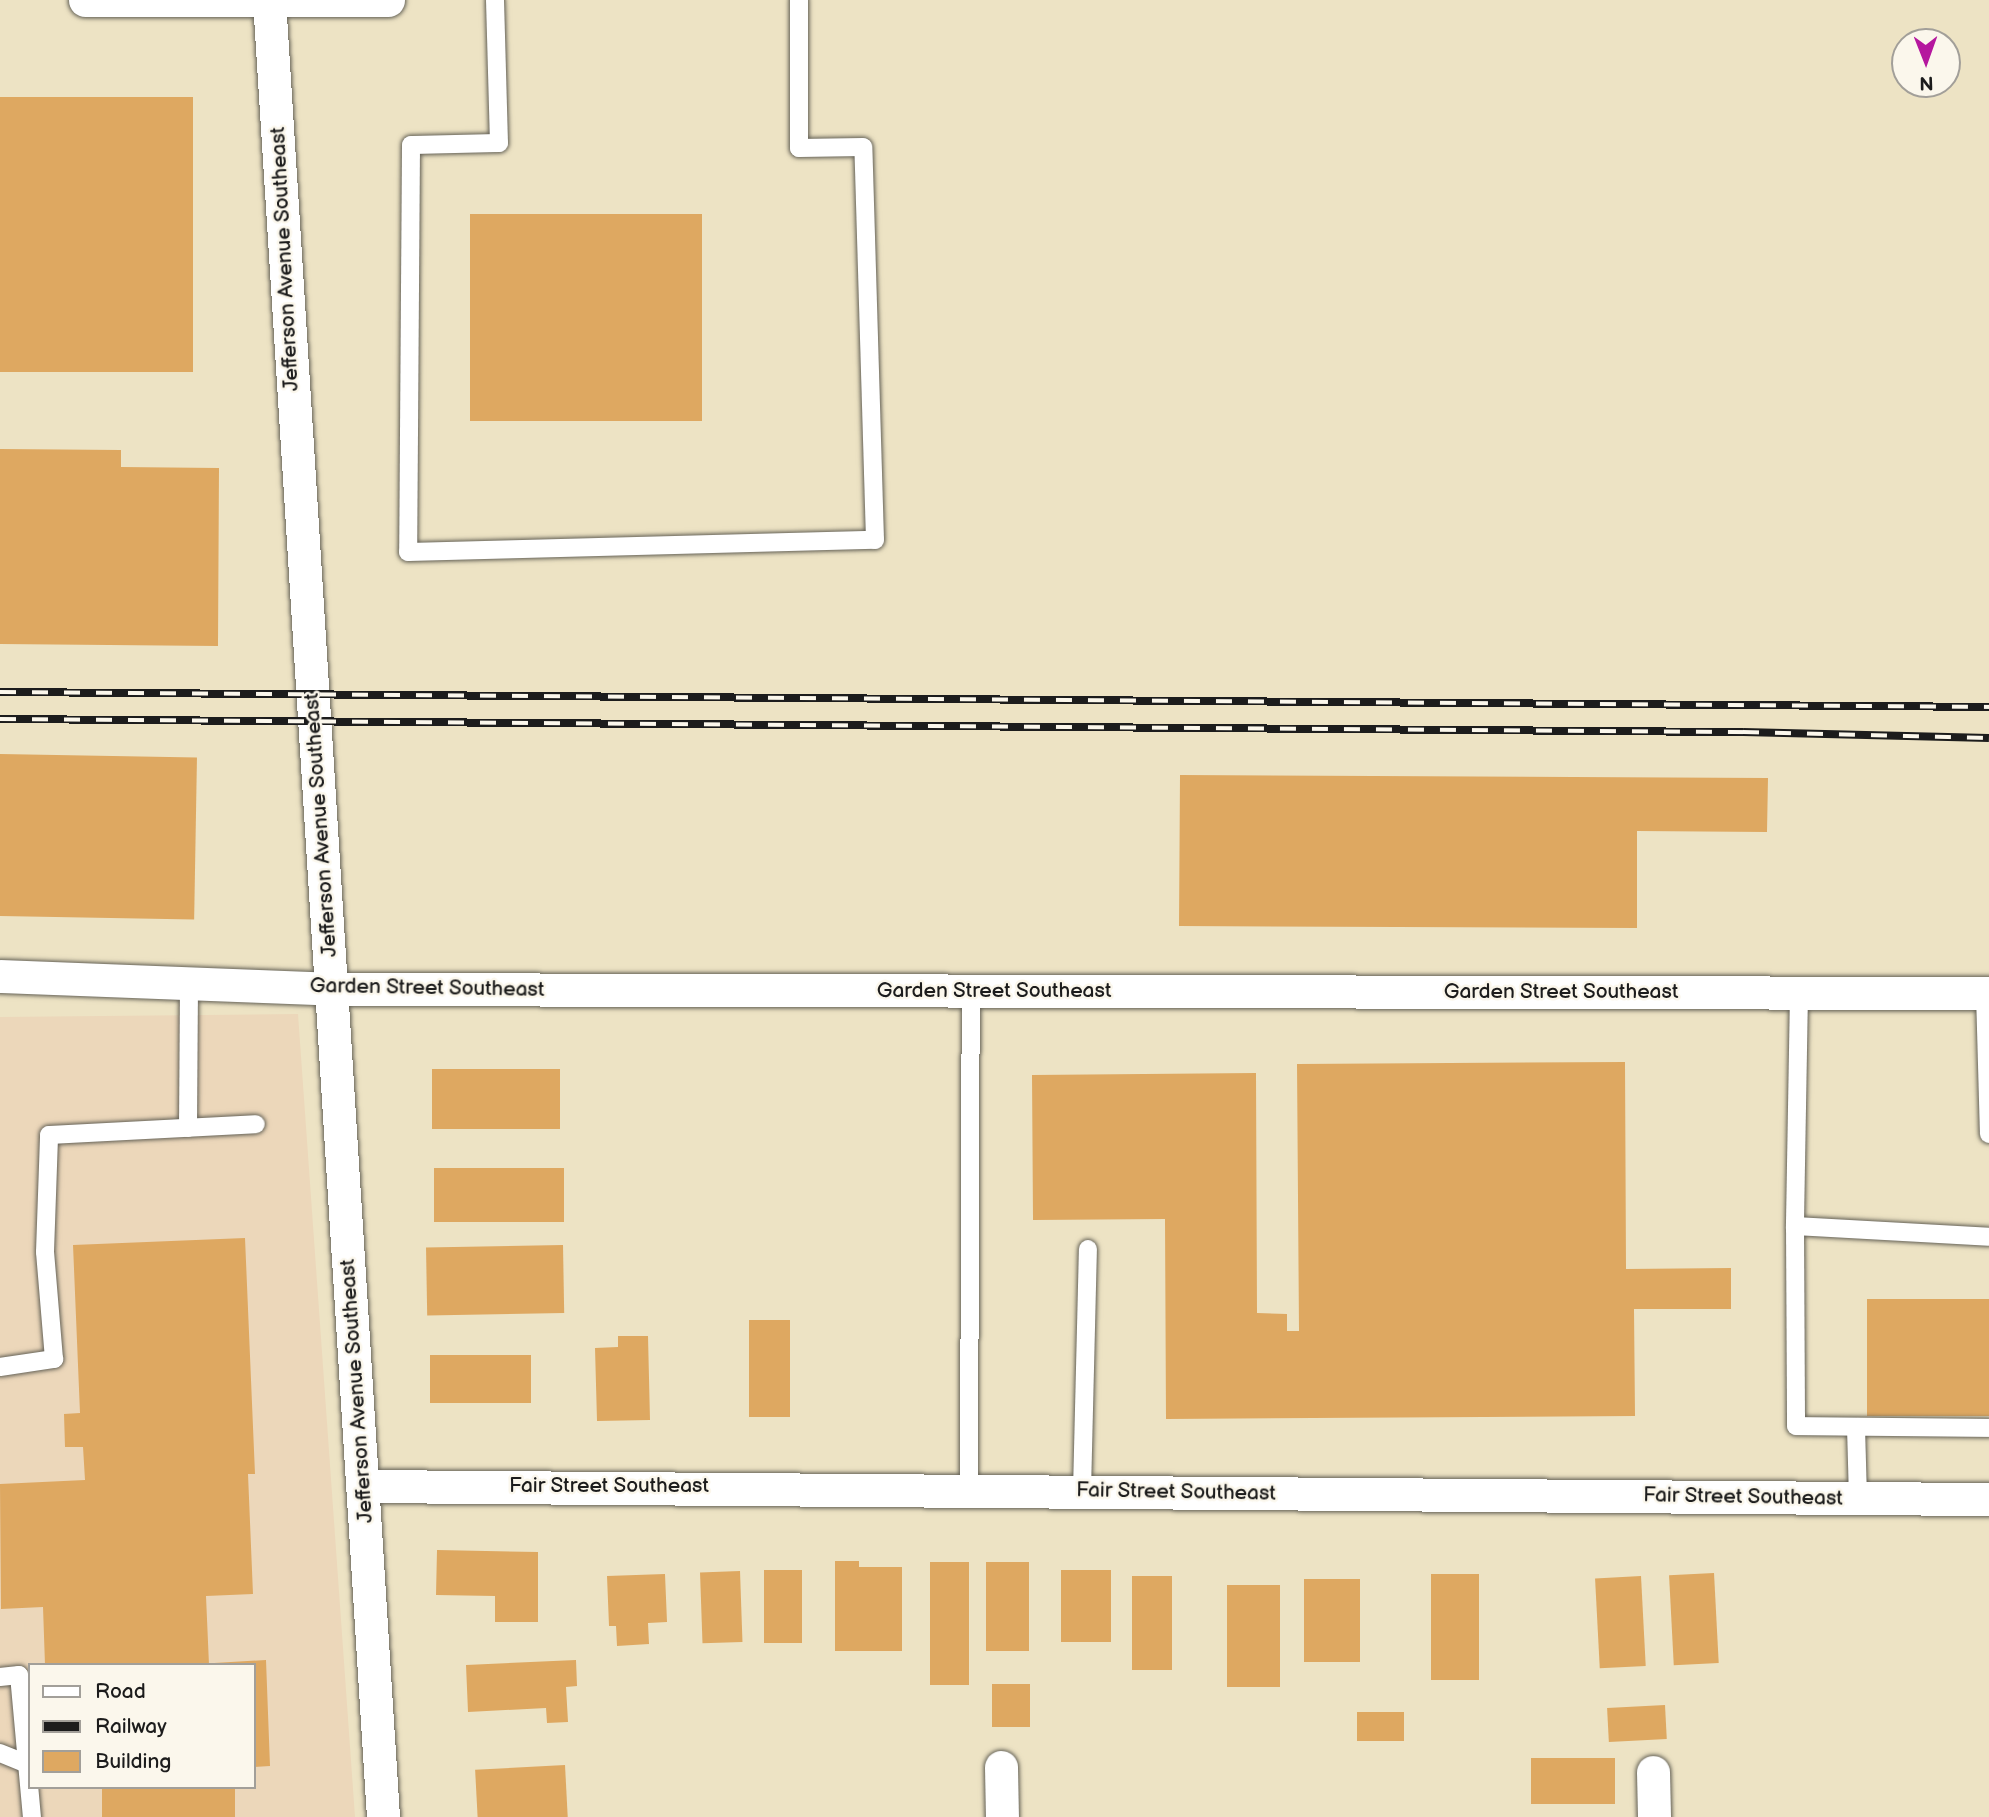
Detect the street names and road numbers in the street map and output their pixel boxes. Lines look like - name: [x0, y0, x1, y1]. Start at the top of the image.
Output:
- street label: Jefferson Avenue Southeast: [265, 126, 305, 392]
- street label: Jefferson Avenue Southeast: [299, 692, 343, 958]
- street label: Garden Street Southeast: [309, 973, 545, 1003]
- street label: Garden Street Southeast: [876, 978, 1112, 1004]
- street label: Garden Street Southeast: [1443, 979, 1679, 1005]
- street label: Jefferson Avenue Southeast: [335, 1258, 379, 1524]
- street label: Fair Street Southeast: [509, 1473, 709, 1499]
- street label: Fair Street Southeast: [1075, 1478, 1277, 1506]
- street label: Fair Street Southeast: [1642, 1483, 1844, 1511]

